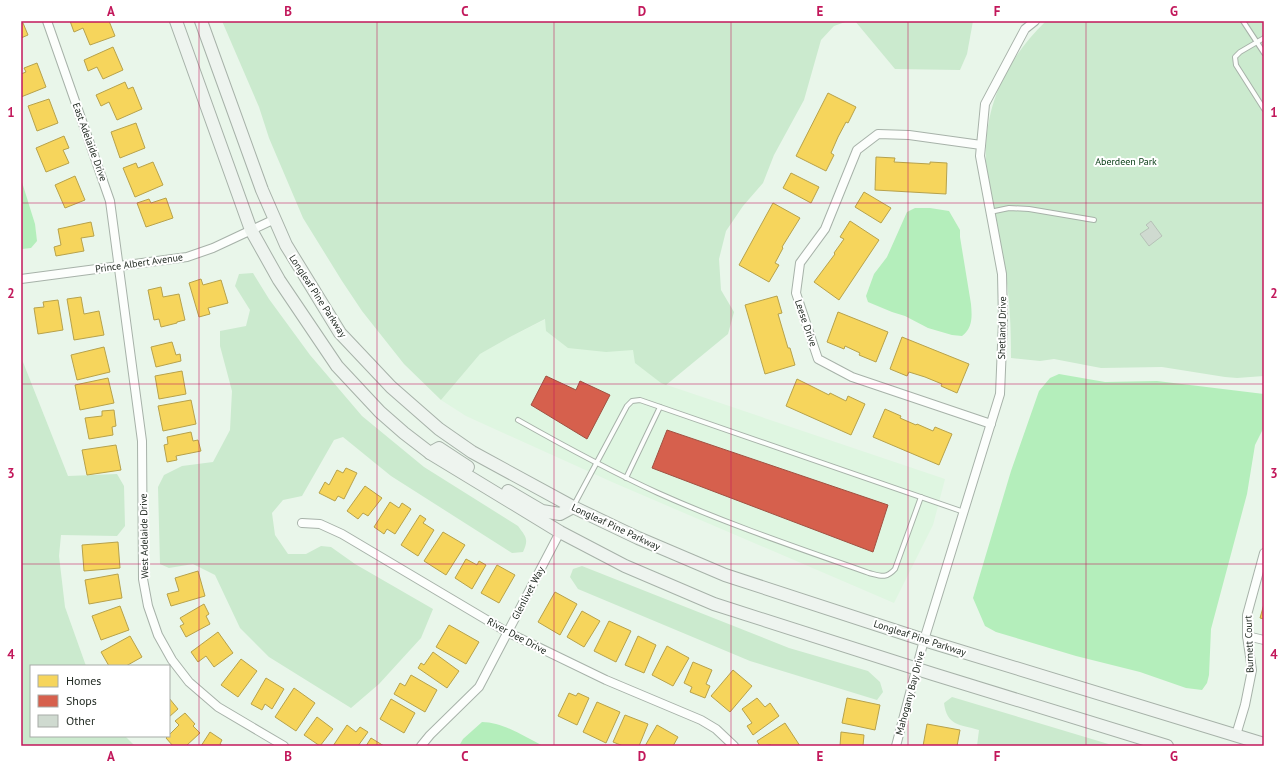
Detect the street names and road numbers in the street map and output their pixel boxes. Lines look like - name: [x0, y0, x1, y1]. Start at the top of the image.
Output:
- street label: East Adelaide Drive: [70, 101, 110, 183]
- street label: Prince Albert Avenue: [94, 250, 184, 276]
- street label: Longleaf Pine Parkway: [286, 252, 350, 340]
- street label: Shetland Drive: [995, 296, 1009, 360]
- street label: Leese Drive: [792, 298, 820, 348]
- street label: West Adelaide Drive: [137, 493, 151, 579]
- street label: Longleaf Pine Parkway: [570, 501, 663, 553]
- street label: Glenlivet Way: [509, 564, 548, 622]
- street label: Burnett Court: [1241, 614, 1257, 673]
- street label: River Dee Drive: [485, 615, 549, 657]
- street label: Longleaf Pine Parkway: [872, 617, 968, 659]
- street label: Mahogany Bay Drive: [893, 649, 927, 737]

